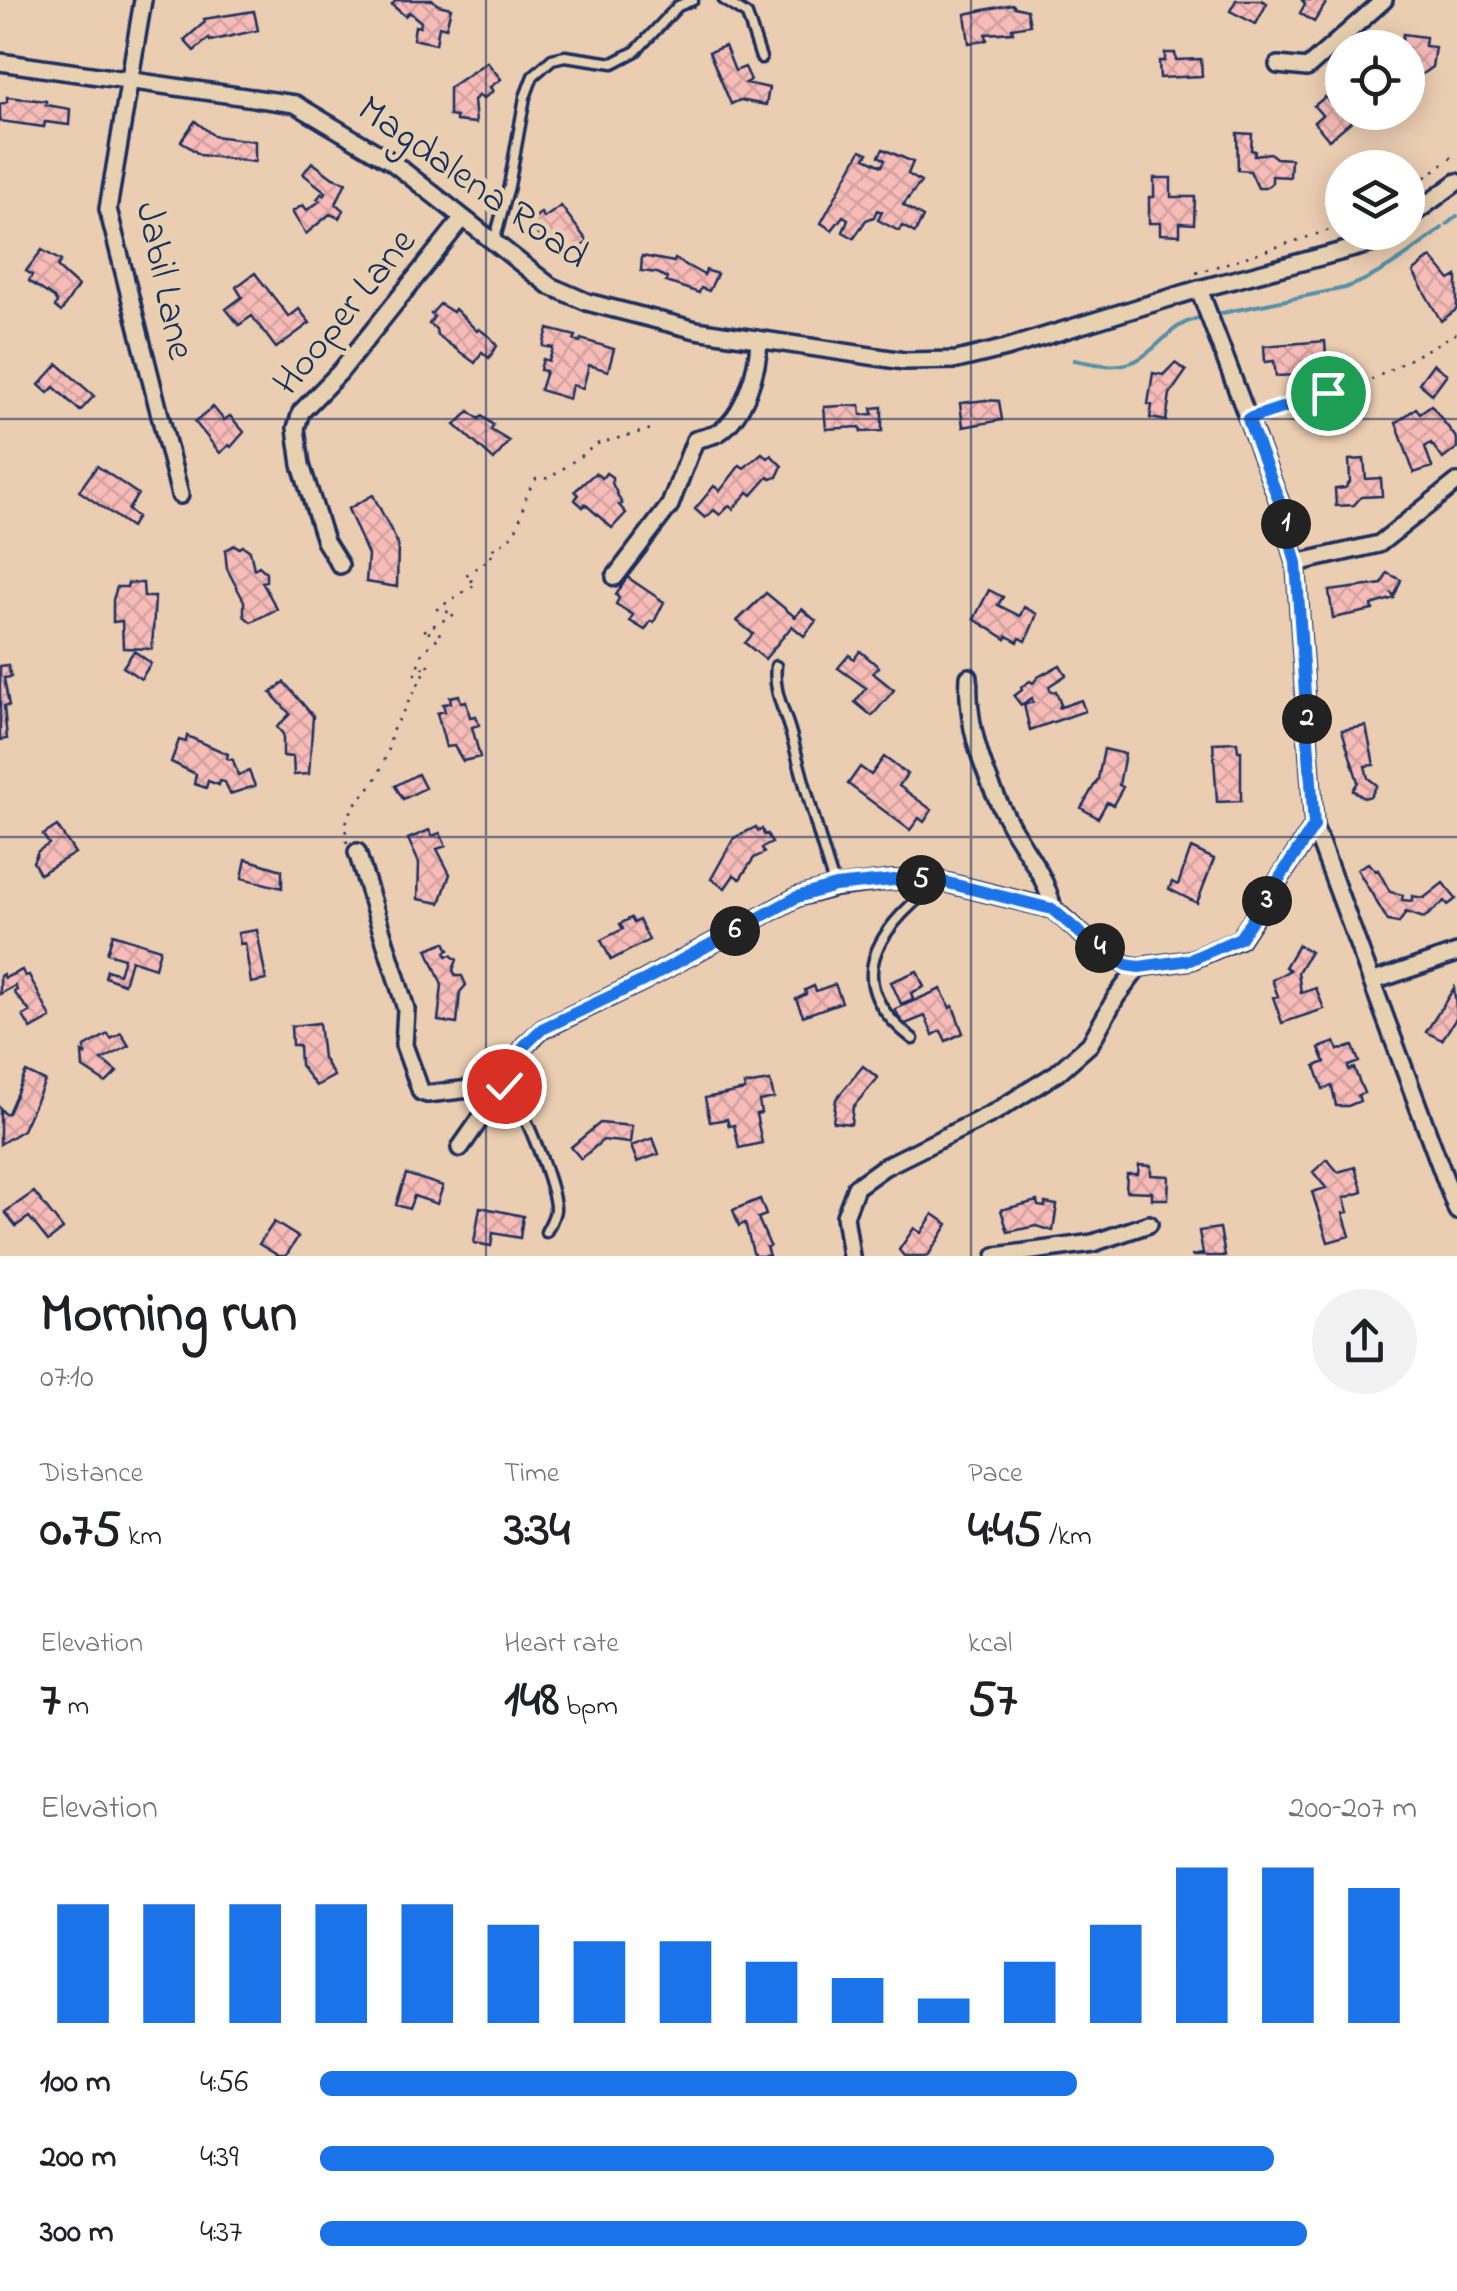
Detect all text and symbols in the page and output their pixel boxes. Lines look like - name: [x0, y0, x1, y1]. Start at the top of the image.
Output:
- map controls: [1325, 30, 1425, 250]
- button: locate: [1325, 30, 1425, 130]
- street label: Magdalena Road: [344, 82, 600, 286]
- button: layers: [1325, 150, 1425, 250]
- street label: Jabil Lane: [117, 197, 209, 366]
- street label: Hooper Lane: [260, 216, 432, 410]
- pin: [1286, 351, 1371, 436]
- icon: arrive: [1301, 366, 1356, 421]
- pin: 1: [1261, 499, 1311, 549]
- text: 1: [1282, 503, 1290, 544]
- pin: 2: [1282, 694, 1332, 744]
- text: 2: [1300, 698, 1314, 739]
- pin: 5: [896, 855, 946, 905]
- text: 5: [913, 859, 929, 900]
- pin: 3: [1242, 876, 1292, 926]
- text: 3: [1261, 880, 1273, 921]
- pin: 6: [710, 906, 760, 956]
- text: 6: [729, 910, 741, 951]
- pin: 4: [1075, 923, 1125, 973]
- text: 4: [1094, 927, 1106, 968]
- pin: [462, 1044, 547, 1129]
- icon: check: [477, 1059, 532, 1114]
- text: Morning run: [40, 1277, 297, 1357]
- button: share: [1312, 1289, 1417, 1394]
- text: 07:10: [40, 1355, 94, 1402]
- text: Distance: [40, 1454, 143, 1495]
- text: Time: [504, 1454, 559, 1495]
- text: Pace: [968, 1454, 1023, 1495]
- text: 0.75: [40, 1495, 121, 1568]
- text: 3:34: [504, 1495, 570, 1568]
- text: 4:45: [968, 1495, 1042, 1568]
- text: km: [121, 1517, 162, 1558]
- text: /km: [1042, 1517, 1092, 1558]
- text: Elevation: [40, 1624, 143, 1665]
- text: Heart rate: [504, 1624, 619, 1665]
- text: kcal: [968, 1624, 1013, 1665]
- text: 7: [40, 1665, 61, 1738]
- text: 148: [504, 1665, 559, 1738]
- text: 57: [968, 1665, 1017, 1738]
- text: m: [61, 1687, 89, 1728]
- text: bpm: [559, 1687, 618, 1728]
- text: Elevation: [40, 1786, 158, 1833]
- text: 200–207 m: [1288, 1786, 1417, 1833]
- text: 100 m: [40, 2060, 111, 2107]
- text: 4:56: [200, 2060, 248, 2107]
- text: 200 m: [40, 2135, 116, 2182]
- text: 4:39: [200, 2135, 239, 2182]
- text: 300 m: [40, 2210, 114, 2257]
- text: 4:37: [200, 2210, 242, 2257]

